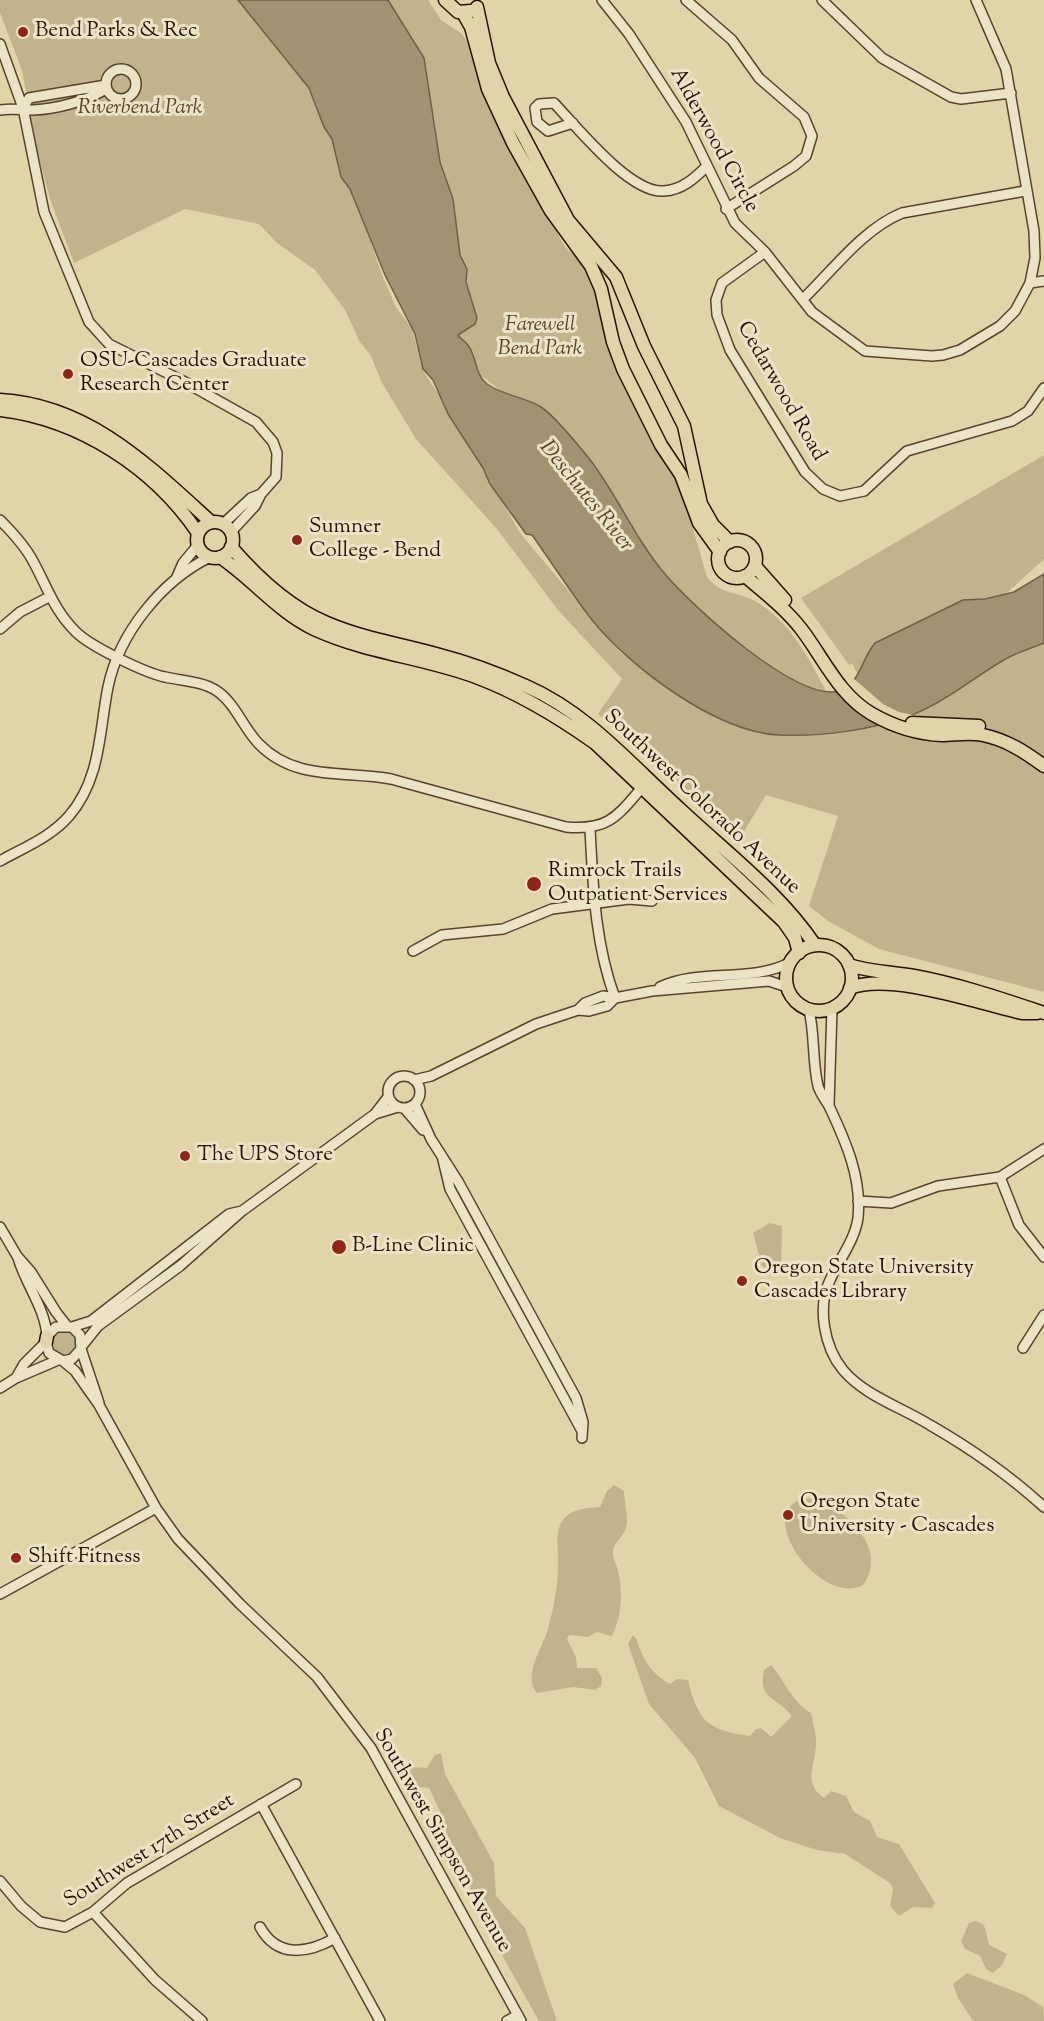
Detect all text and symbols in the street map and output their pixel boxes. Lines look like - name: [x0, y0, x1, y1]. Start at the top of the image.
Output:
- place label: Bend Parks & Rec: [35, 19, 198, 45]
- marker: Bend Parks & Rec: [16, 25, 30, 39]
- street label: Alderwood Circle: [663, 64, 763, 218]
- park label: Riverbend Park: [78, 96, 202, 122]
- park label: Farewell Bend Park: [498, 313, 582, 363]
- street label: Cedarwood Road: [730, 318, 830, 466]
- place label: OSU-Cascades Graduate Research Center: [80, 349, 307, 399]
- marker: OSU-Cascades Graduate Research Center: [61, 367, 75, 381]
- water label: Deschutes River: [532, 436, 638, 558]
- place label: Sumner College - Bend: [309, 515, 441, 565]
- marker: Sumner College - Bend: [290, 533, 304, 547]
- street label: Southwest Colorado Avenue: [597, 705, 805, 901]
- place label: Rimrock Trails Outpatient Services: [548, 859, 728, 909]
- marker: Rimrock Trails Outpatient Services: [525, 875, 543, 893]
- place label: The UPS Store: [197, 1143, 333, 1169]
- marker: The UPS Store: [178, 1149, 192, 1163]
- place label: B-Line Clinic: [352, 1234, 474, 1260]
- marker: B-Line Clinic: [330, 1238, 348, 1256]
- place label: Oregon State University Cascades Library: [754, 1256, 974, 1306]
- marker: Oregon State University Cascades Library: [735, 1274, 749, 1288]
- place label: Oregon State University - Cascades: [800, 1490, 994, 1540]
- marker: Oregon State University - Cascades: [781, 1508, 795, 1522]
- place label: Shift Fitness: [28, 1545, 141, 1571]
- marker: Shift Fitness: [9, 1551, 23, 1565]
- street label: Southwest Simpson Avenue: [367, 1725, 515, 1957]
- street label: Southwest 17th Street: [60, 1789, 240, 1915]

